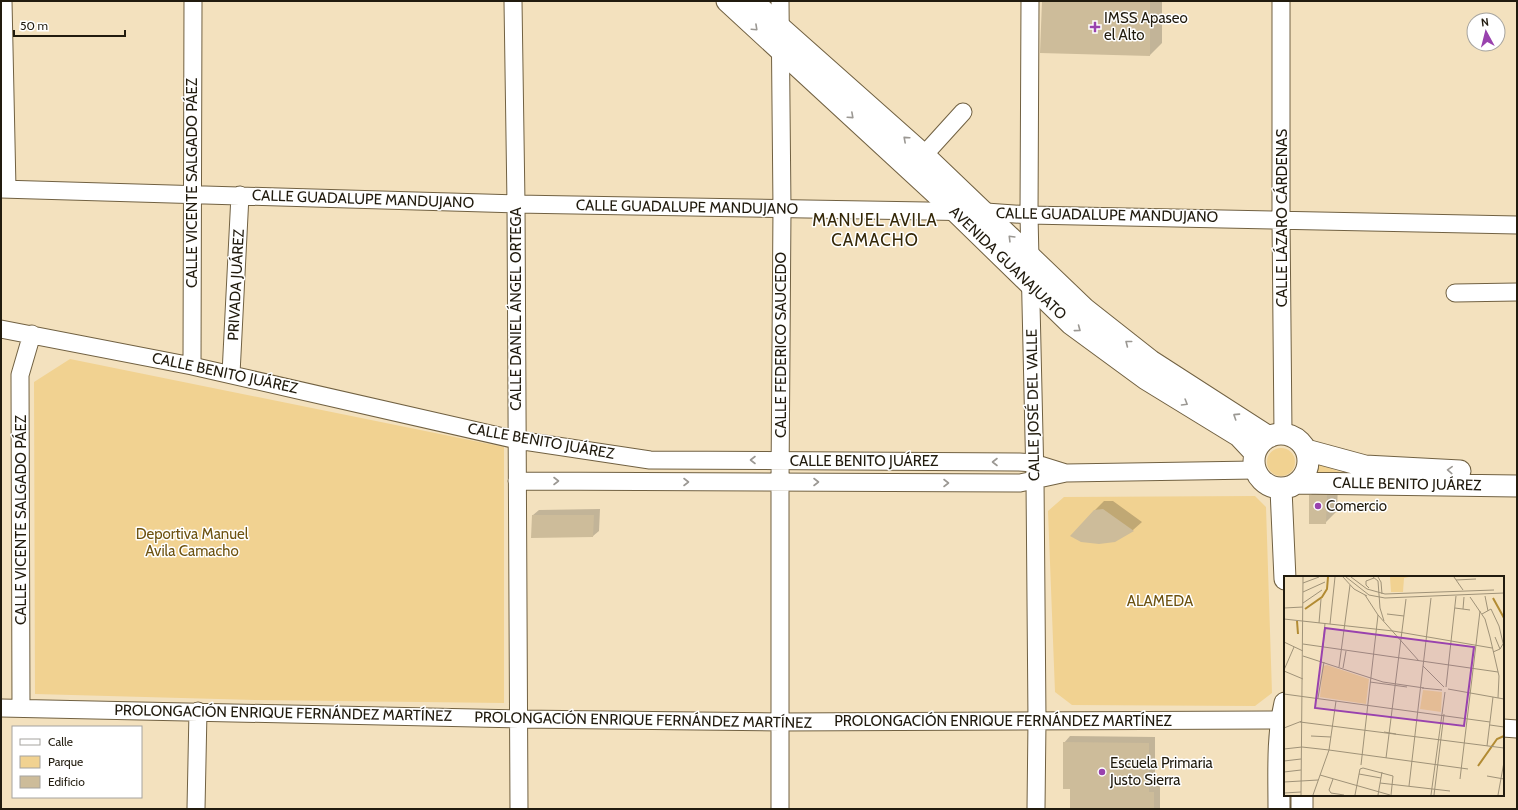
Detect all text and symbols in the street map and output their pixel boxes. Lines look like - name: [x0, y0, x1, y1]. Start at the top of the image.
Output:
- place label: IMSS Apaseo el Alto: [1104, 9, 1188, 44]
- scale bar: [14, 12, 125, 38]
- north arrow: [1466, 12, 1506, 52]
- text: N: [1480, 15, 1489, 29]
- text: 50 m: [20, 18, 48, 33]
- marker: IMSS Apaseo el Alto: [1089, 21, 1101, 33]
- one-way arrow: [750, 23, 758, 30]
- street label: CALLE VICENTE SALGADO PÁEZ: [182, 77, 201, 288]
- one-way arrow: [846, 111, 854, 118]
- street label: CALLE LÁZARO CÁRDENAS: [1272, 128, 1291, 307]
- one-way arrow: [903, 136, 911, 144]
- street label: CALLE GUADALUPE MANDUJANO: [252, 186, 474, 212]
- street label: CALLE GUADALUPE MANDUJANO: [576, 196, 798, 218]
- street label: AVENIDA GUANAJUATO: [946, 203, 1070, 323]
- street label: CALLE GUADALUPE MANDUJANO: [996, 204, 1218, 226]
- street label: CALLE DANIEL ÁNGEL ORTEGA: [506, 206, 525, 411]
- district label: MANUEL AVILA CAMACHO: [812, 210, 938, 250]
- street label: PRIVADA JUÁREZ: [223, 228, 248, 341]
- one-way arrow: [1008, 235, 1016, 243]
- street label: CALLE FEDERICO SAUCEDO: [772, 252, 790, 438]
- one-way arrow: [1074, 324, 1081, 331]
- street label: CALLE JOSÉ DEL VALLE: [1022, 329, 1043, 481]
- one-way arrow: [1126, 341, 1133, 348]
- street label: CALLE BENITO JUÁREZ: [150, 348, 301, 397]
- one-way arrow: [1181, 399, 1188, 406]
- one-way arrow: [1233, 413, 1240, 421]
- street label: CALLE VICENTE SALGADO PÁEZ: [11, 414, 30, 625]
- street label: CALLE BENITO JUÁREZ: [466, 418, 617, 463]
- street label: CALLE BENITO JUÁREZ: [790, 451, 939, 470]
- one-way arrow: [750, 456, 756, 464]
- one-way arrow: [992, 458, 998, 466]
- one-way arrow: [1447, 466, 1453, 475]
- street label: CALLE BENITO JUÁREZ: [1333, 473, 1482, 494]
- one-way arrow: [553, 477, 559, 485]
- one-way arrow: [683, 478, 689, 486]
- one-way arrow: [813, 478, 819, 486]
- one-way arrow: [943, 479, 949, 487]
- place label: Comercio: [1326, 497, 1387, 515]
- marker: Comercio: [1313, 501, 1323, 511]
- park label: Deportiva Manuel Avila Camacho: [136, 525, 249, 560]
- inset map: [1284, 576, 1504, 796]
- park label: ALAMEDA: [1127, 592, 1194, 610]
- street label: PROLONGACIÓN ENRIQUE FERNÁNDEZ MARTÍNEZ: [114, 700, 453, 725]
- street label: PROLONGACIÓN ENRIQUE FERNÁNDEZ MARTÍNEZ: [474, 707, 813, 732]
- street label: PROLONGACIÓN ENRIQUE FERNÁNDEZ MARTÍNEZ: [834, 711, 1173, 730]
- legend: [12, 726, 142, 798]
- text: Calle: [48, 734, 73, 749]
- text: Parque: [48, 754, 83, 769]
- place label: Escuela Primaria Justo Sierra: [1109, 754, 1214, 789]
- marker: Escuela Primaria Justo Sierra: [1097, 767, 1107, 777]
- text: Edificio: [48, 774, 85, 789]

